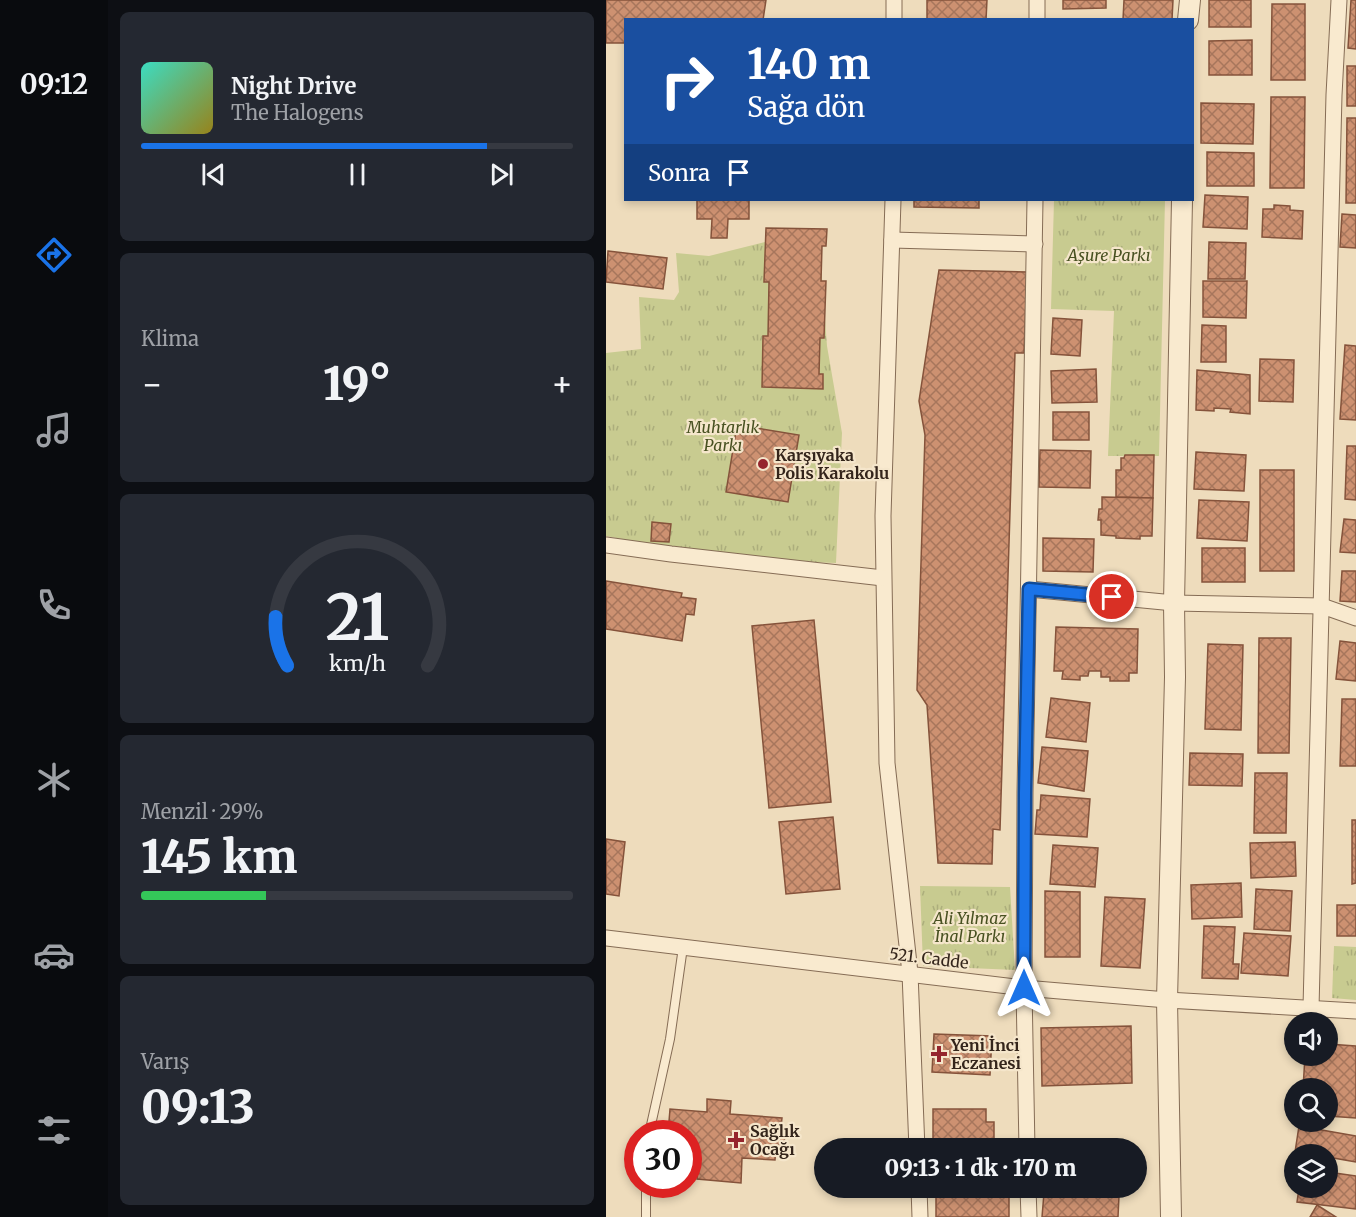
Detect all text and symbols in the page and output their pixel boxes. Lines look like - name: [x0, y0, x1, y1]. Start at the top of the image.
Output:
- text: 140 m: [747, 38, 870, 90]
- icon: right: [648, 42, 726, 120]
- text: 09:12: [20, 67, 88, 101]
- text: Night Drive: [231, 72, 356, 100]
- text: Sağa dön: [747, 90, 865, 124]
- text: The Halogens: [231, 100, 363, 125]
- icon: arrive: [722, 156, 755, 189]
- icon: previous: [197, 158, 230, 191]
- icon: pause: [341, 158, 374, 191]
- icon: next: [485, 158, 518, 191]
- text: Sonra: [648, 159, 710, 187]
- icon: directions: [33, 234, 75, 276]
- park label: Aşure Parkı: [1066, 245, 1150, 265]
- text: Klima: [141, 326, 199, 351]
- text: 19°: [323, 356, 391, 412]
- text: −: [141, 364, 163, 405]
- text: +: [551, 364, 573, 405]
- icon: music: [33, 409, 75, 451]
- park label: Muhtarlık Parkı: [686, 417, 759, 455]
- place label: Karşıyaka Polis Karakolu: [775, 445, 889, 483]
- marker: Karşıyaka Polis Karakolu: [756, 457, 770, 471]
- pin: [1086, 571, 1137, 622]
- text: 21: [325, 579, 389, 657]
- icon: arrive: [1095, 580, 1128, 613]
- icon: phone: [33, 584, 75, 626]
- text: km/h: [329, 650, 385, 677]
- icon: climate: [33, 759, 75, 801]
- text: Menzil · 29%: [141, 799, 264, 824]
- text: 145 km: [141, 829, 297, 885]
- park label: Ali Yılmaz İnal Parkı: [931, 908, 1007, 946]
- icon: car: [33, 934, 75, 976]
- street label: 521. Cadde: [888, 943, 970, 973]
- position arrow: [992, 956, 1056, 1020]
- map controls: [1284, 1012, 1338, 1198]
- button: sound: [1284, 1012, 1338, 1066]
- place label: Yeni İnci Eczanesi: [950, 1035, 1021, 1073]
- marker: Yeni İnci Eczanesi: [932, 1047, 946, 1061]
- text: Varış: [141, 1049, 189, 1074]
- button: search: [1284, 1078, 1338, 1132]
- text: 09:13: [141, 1079, 255, 1135]
- icon: filters: [33, 1109, 75, 1151]
- speed limit sign: 30: [624, 1120, 702, 1198]
- place label: Sağlık Ocağı: [750, 1121, 800, 1159]
- marker: Sağlık Ocağı: [727, 1131, 745, 1149]
- button: layers: [1284, 1144, 1338, 1198]
- text: 09:13 · 1 dk · 170 m: [885, 1154, 1076, 1182]

